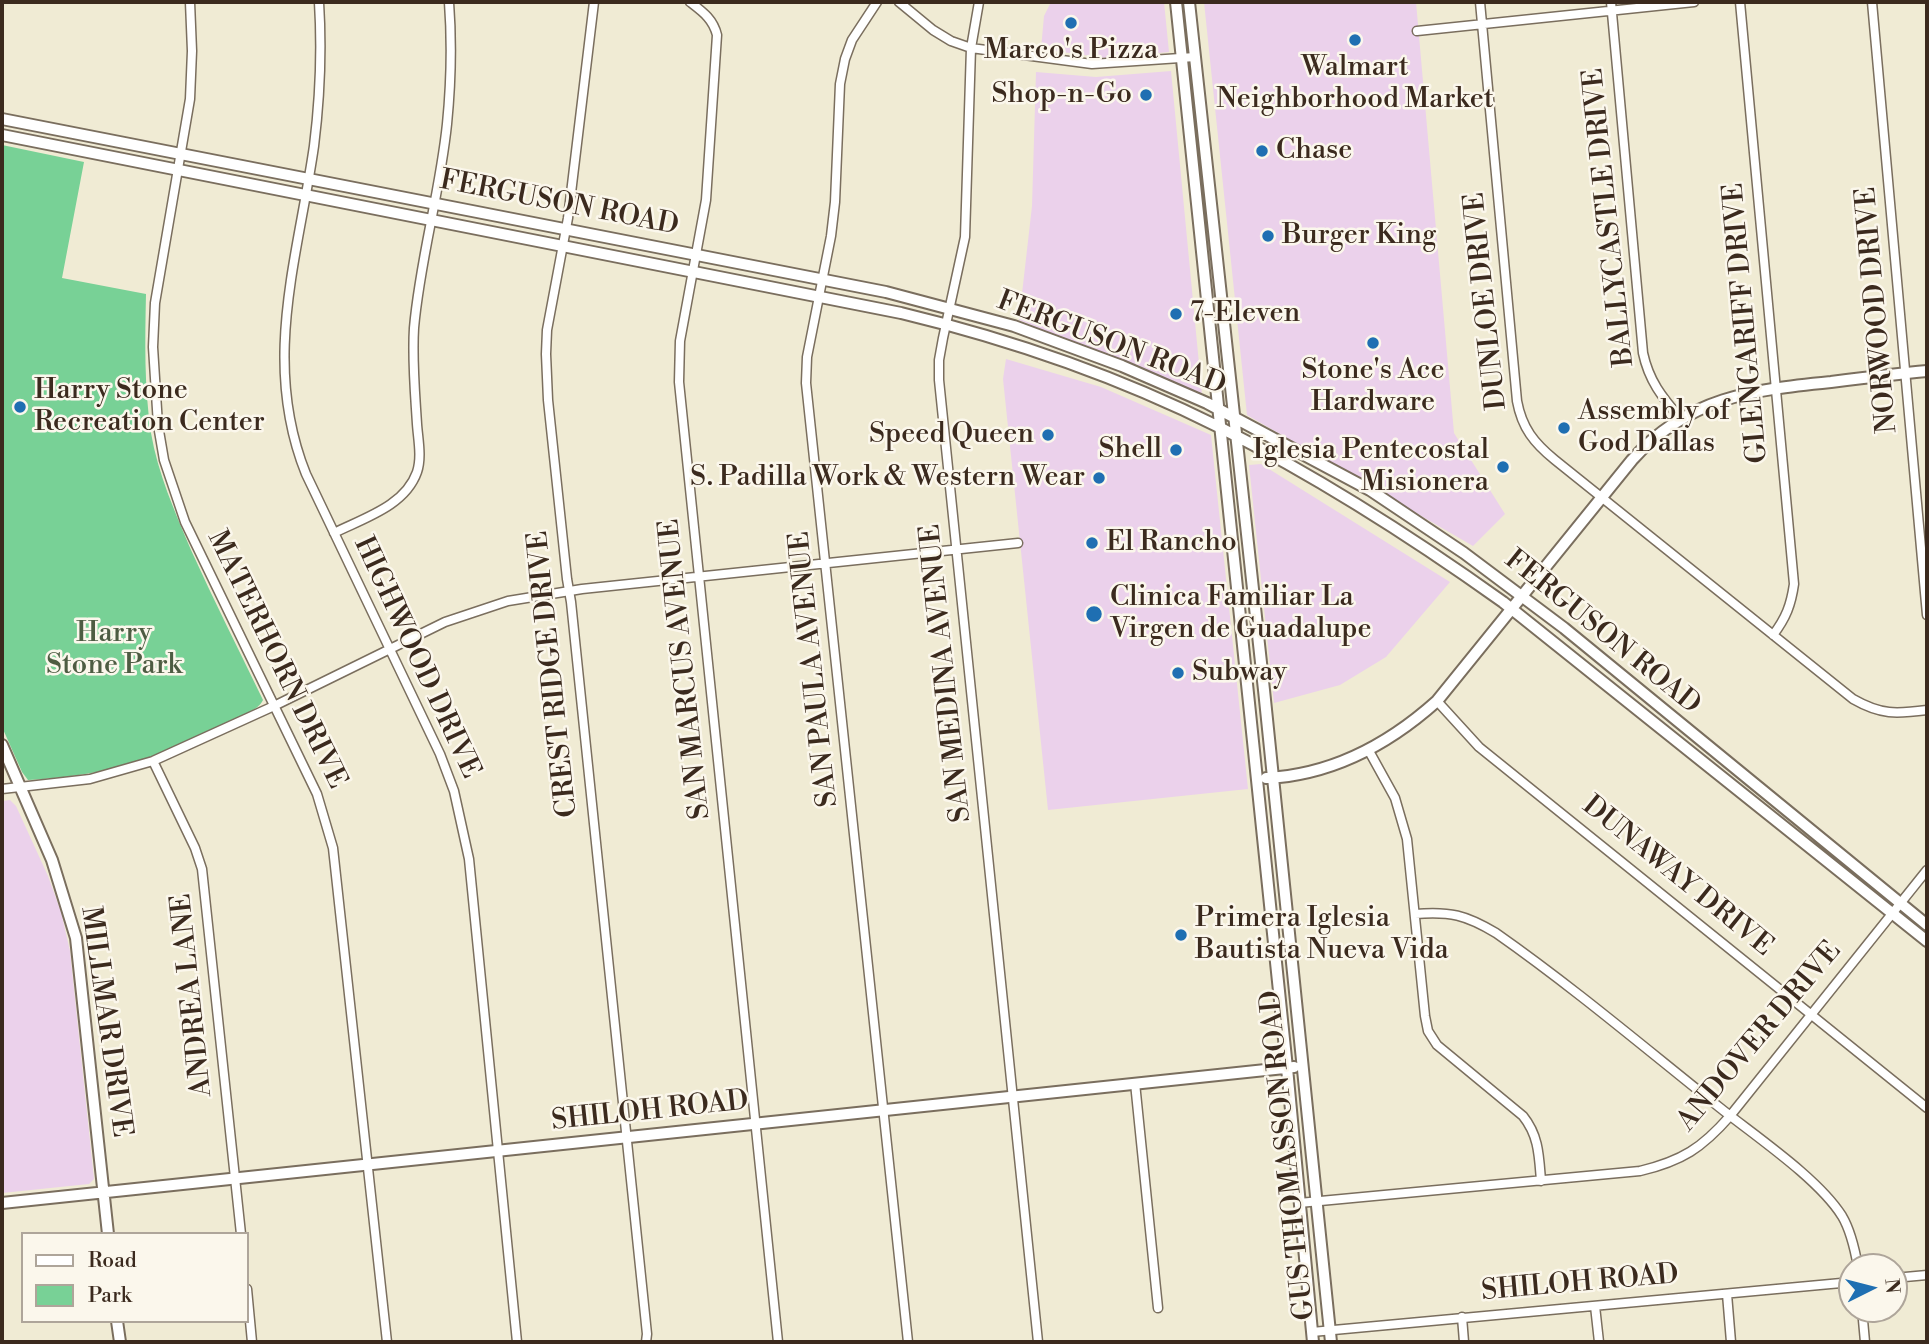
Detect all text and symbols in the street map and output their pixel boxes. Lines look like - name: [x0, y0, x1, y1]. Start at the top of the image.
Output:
- marker: Marco's Pizza: [1063, 15, 1079, 31]
- marker: Walmart Neighborhood Market: [1347, 32, 1363, 48]
- place label: Marco's Pizza: [984, 34, 1158, 68]
- place label: Walmart Neighborhood Market: [1216, 51, 1494, 117]
- street label: BALLYCASTLE DRIVE: [1578, 66, 1642, 368]
- place label: Shop-n-Go: [991, 78, 1132, 112]
- marker: Shop-n-Go: [1138, 87, 1154, 103]
- place label: Chase: [1276, 134, 1352, 168]
- marker: Chase: [1254, 143, 1270, 159]
- street label: FERGUSON ROAD: [437, 164, 681, 244]
- street label: GLENGARIFF DRIVE: [1718, 181, 1776, 465]
- street label: NORWOOD DRIVE: [1850, 185, 1906, 435]
- street label: DUNLOE DRIVE: [1459, 190, 1515, 412]
- place label: Burger King: [1282, 219, 1437, 253]
- marker: Burger King: [1260, 228, 1276, 244]
- street label: FERGUSON ROAD: [992, 285, 1230, 403]
- place label: 7-Eleven: [1190, 297, 1300, 331]
- marker: 7-Eleven: [1168, 306, 1184, 322]
- marker: Stone's Ace Hardware: [1365, 335, 1381, 351]
- place label: Stone's Ace Hardware: [1301, 354, 1445, 420]
- place label: Harry Stone Recreation Center: [34, 374, 265, 440]
- place label: Assembly of God Dallas: [1578, 395, 1730, 461]
- marker: Harry Stone Recreation Center: [12, 399, 28, 415]
- place label: Speed Queen: [869, 418, 1034, 452]
- marker: Assembly of God Dallas: [1556, 420, 1572, 436]
- marker: Speed Queen: [1040, 427, 1056, 443]
- place label: Shell: [1099, 433, 1162, 467]
- place label: Iglesia Pentecostal Misionera: [1253, 434, 1489, 500]
- marker: Shell: [1168, 442, 1184, 458]
- marker: Iglesia Pentecostal Misionera: [1495, 459, 1511, 475]
- place label: S. Padilla Work & Western Wear: [690, 461, 1085, 495]
- marker: S. Padilla Work & Western Wear: [1091, 470, 1107, 486]
- street label: SAN MARCUS AVENUE: [654, 517, 718, 821]
- street label: SAN MEDINA AVENUE: [915, 522, 979, 824]
- street label: MATERHORN DRIVE: [199, 525, 353, 795]
- place label: El Rancho: [1106, 526, 1237, 560]
- street label: CREST RIDGE DRIVE: [522, 529, 586, 819]
- street label: SAN PAULA AVENUE: [784, 529, 846, 809]
- street label: HIGHWOOD DRIVE: [345, 532, 487, 784]
- marker: El Rancho: [1084, 535, 1100, 551]
- street label: FERGUSON ROAD: [1497, 544, 1707, 722]
- place label: Clinica Familiar La Virgen de Guadalupe: [1110, 581, 1372, 647]
- marker: Clinica Familiar La Virgen de Guadalupe: [1084, 604, 1104, 624]
- park label: Harry Stone Park: [46, 617, 182, 683]
- place label: Subway: [1192, 656, 1287, 690]
- marker: Subway: [1170, 665, 1186, 681]
- street label: DUNAWAY DRIVE: [1575, 790, 1779, 964]
- street label: ANDREA LANE: [166, 892, 220, 1098]
- place label: Primera Iglesia Bautista Nueva Vida: [1195, 902, 1449, 968]
- street label: MILLMAR DRIVE: [72, 905, 138, 1139]
- marker: Primera Iglesia Bautista Nueva Vida: [1173, 927, 1189, 943]
- street label: ANDOVER DRIVE: [1671, 935, 1849, 1139]
- street label: GUS THOMASSON ROAD: [1255, 988, 1323, 1322]
- street label: SHILOH ROAD: [550, 1085, 750, 1139]
- legend: [21, 1232, 248, 1323]
- text: Road: [88, 1248, 137, 1274]
- north arrow: [1838, 1253, 1908, 1323]
- street label: SHILOH ROAD: [1480, 1259, 1680, 1309]
- text: N: [1879, 1277, 1905, 1295]
- text: Park: [88, 1283, 132, 1309]

